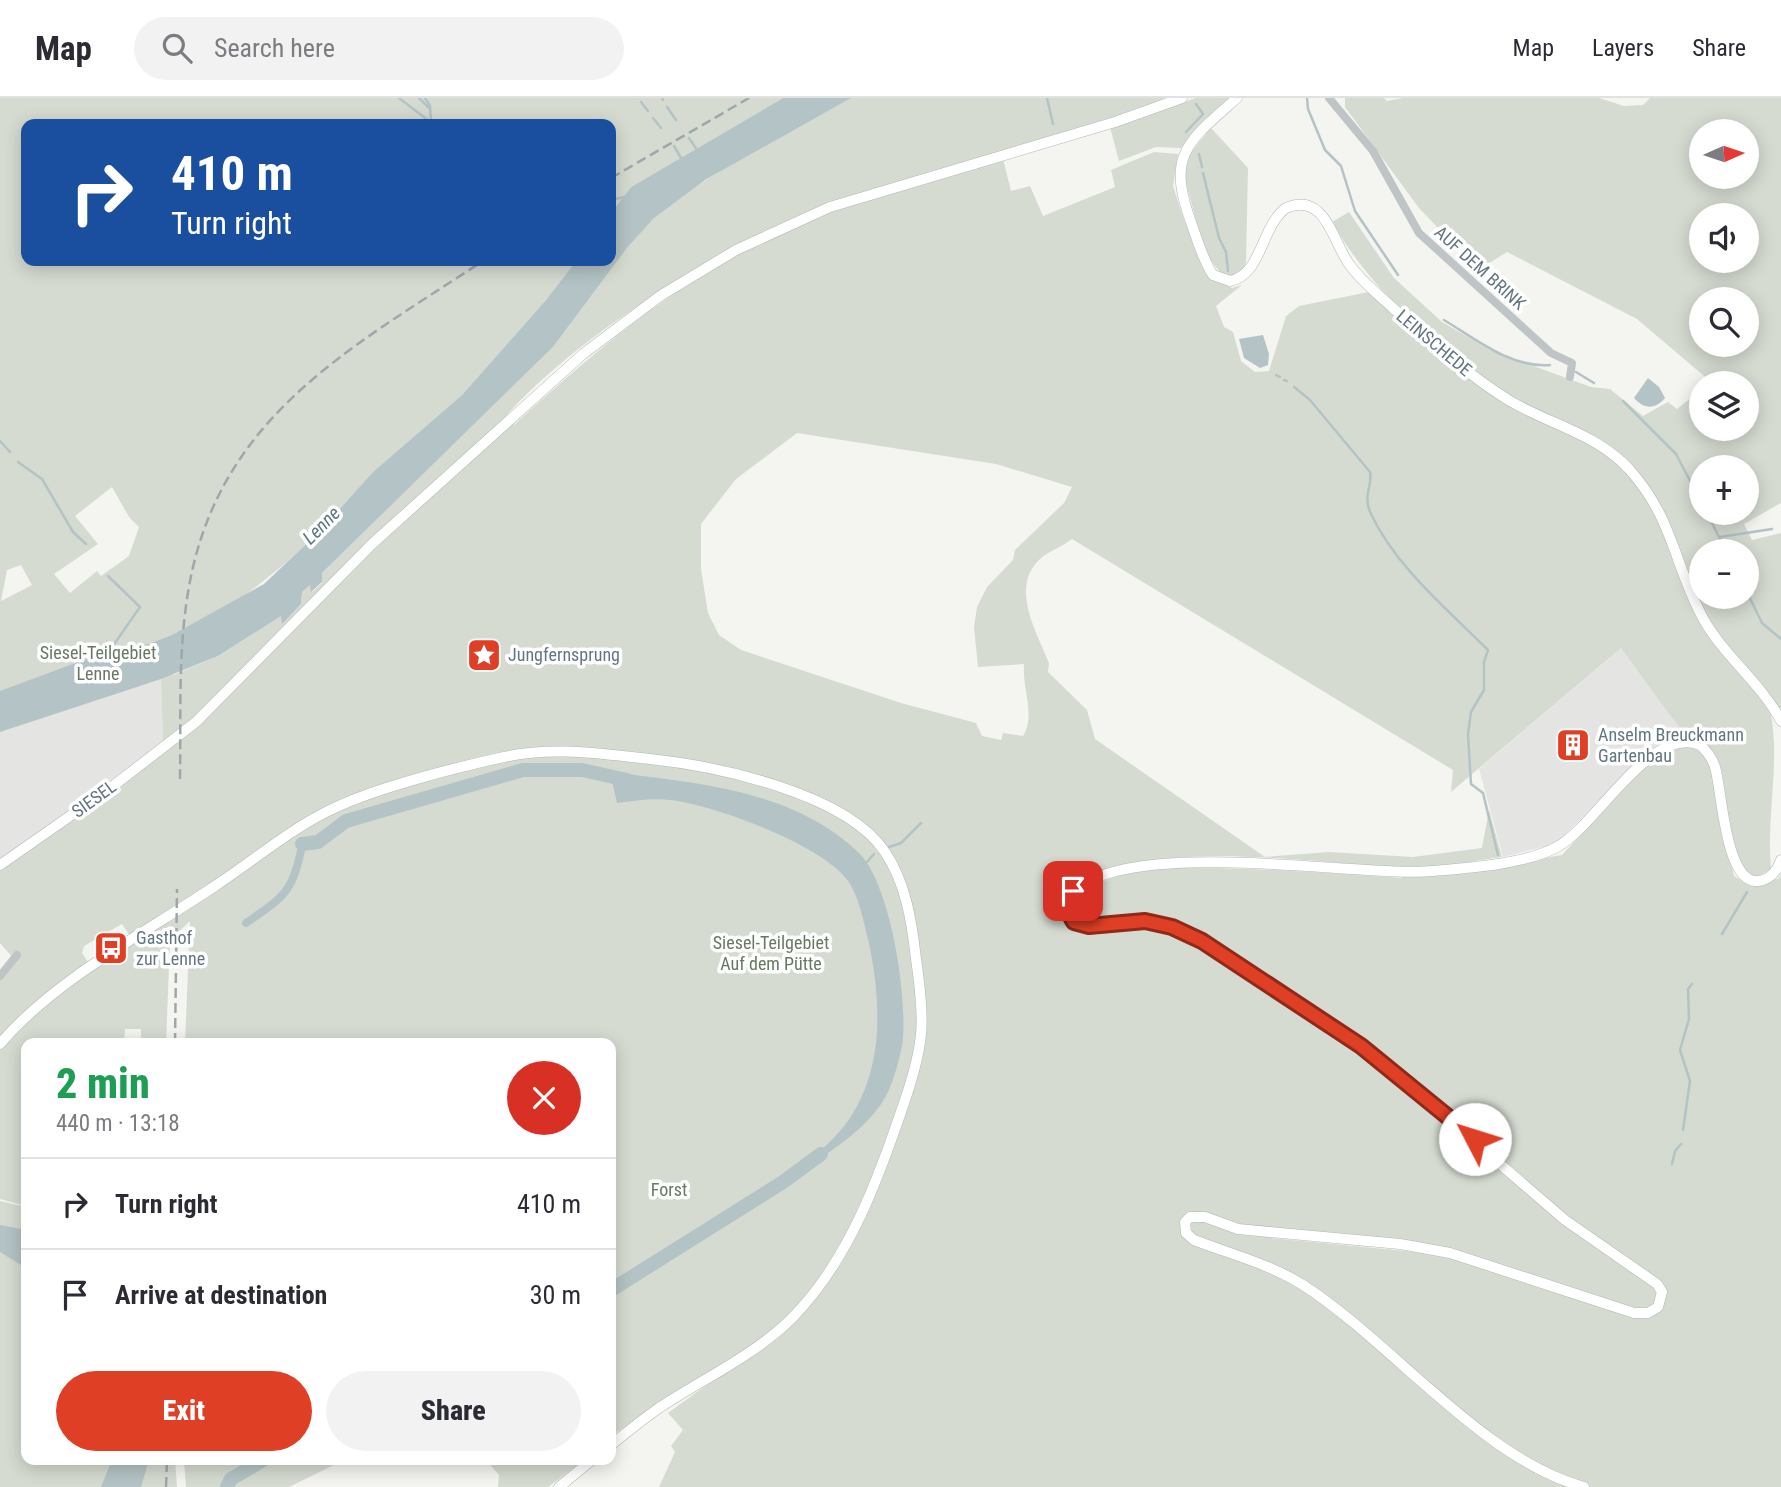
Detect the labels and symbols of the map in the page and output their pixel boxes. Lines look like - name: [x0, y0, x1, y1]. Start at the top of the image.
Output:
- north arrow: [1689, 119, 1759, 189]
- street label: AUF DEM BRINK: [1431, 221, 1530, 314]
- street label: LEINSCHEDE: [1392, 305, 1476, 380]
- water label: Lenne: [298, 502, 345, 549]
- place icon: Jungfernsprung: [465, 636, 503, 674]
- park label: Siesel-Teilgebiet Lenne: [40, 642, 156, 684]
- place label: Jungfernsprung: [508, 644, 620, 665]
- place label: Anselm Breuckmann Gartenbau: [1598, 724, 1744, 766]
- building icon: Anselm Breuckmann Gartenbau: [1554, 726, 1592, 764]
- street label: SIESEL: [67, 775, 120, 822]
- pin: [1043, 861, 1103, 921]
- place label: Gasthof zur Lenne: [136, 927, 205, 969]
- bus stop icon: Gasthof zur Lenne: [92, 929, 130, 967]
- park label: Siesel-Teilgebiet Auf dem Pütte: [713, 932, 829, 974]
- position arrow: [1438, 1102, 1512, 1176]
- park label: Forst: [651, 1179, 687, 1200]

